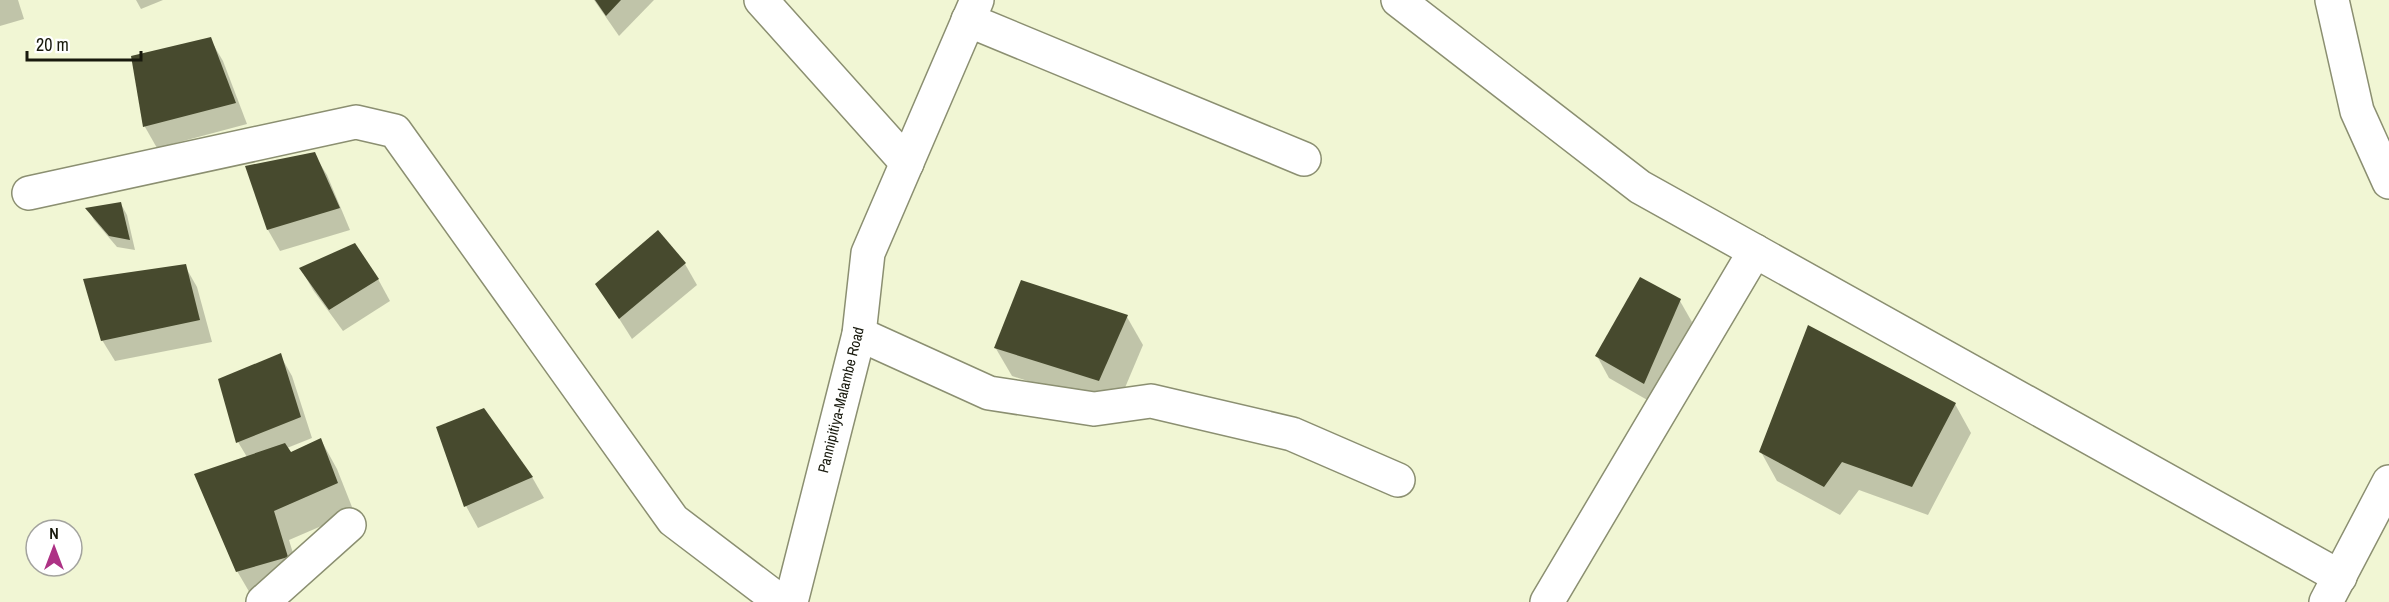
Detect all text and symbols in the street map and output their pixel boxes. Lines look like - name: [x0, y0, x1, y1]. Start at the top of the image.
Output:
- scale bar: [27, 24, 141, 62]
- text: 20 m: [36, 32, 69, 57]
- street label: Pannipitiya-Malambe Road: [812, 325, 869, 475]
- north arrow: [24, 518, 84, 578]
- text: N: [49, 522, 59, 544]

